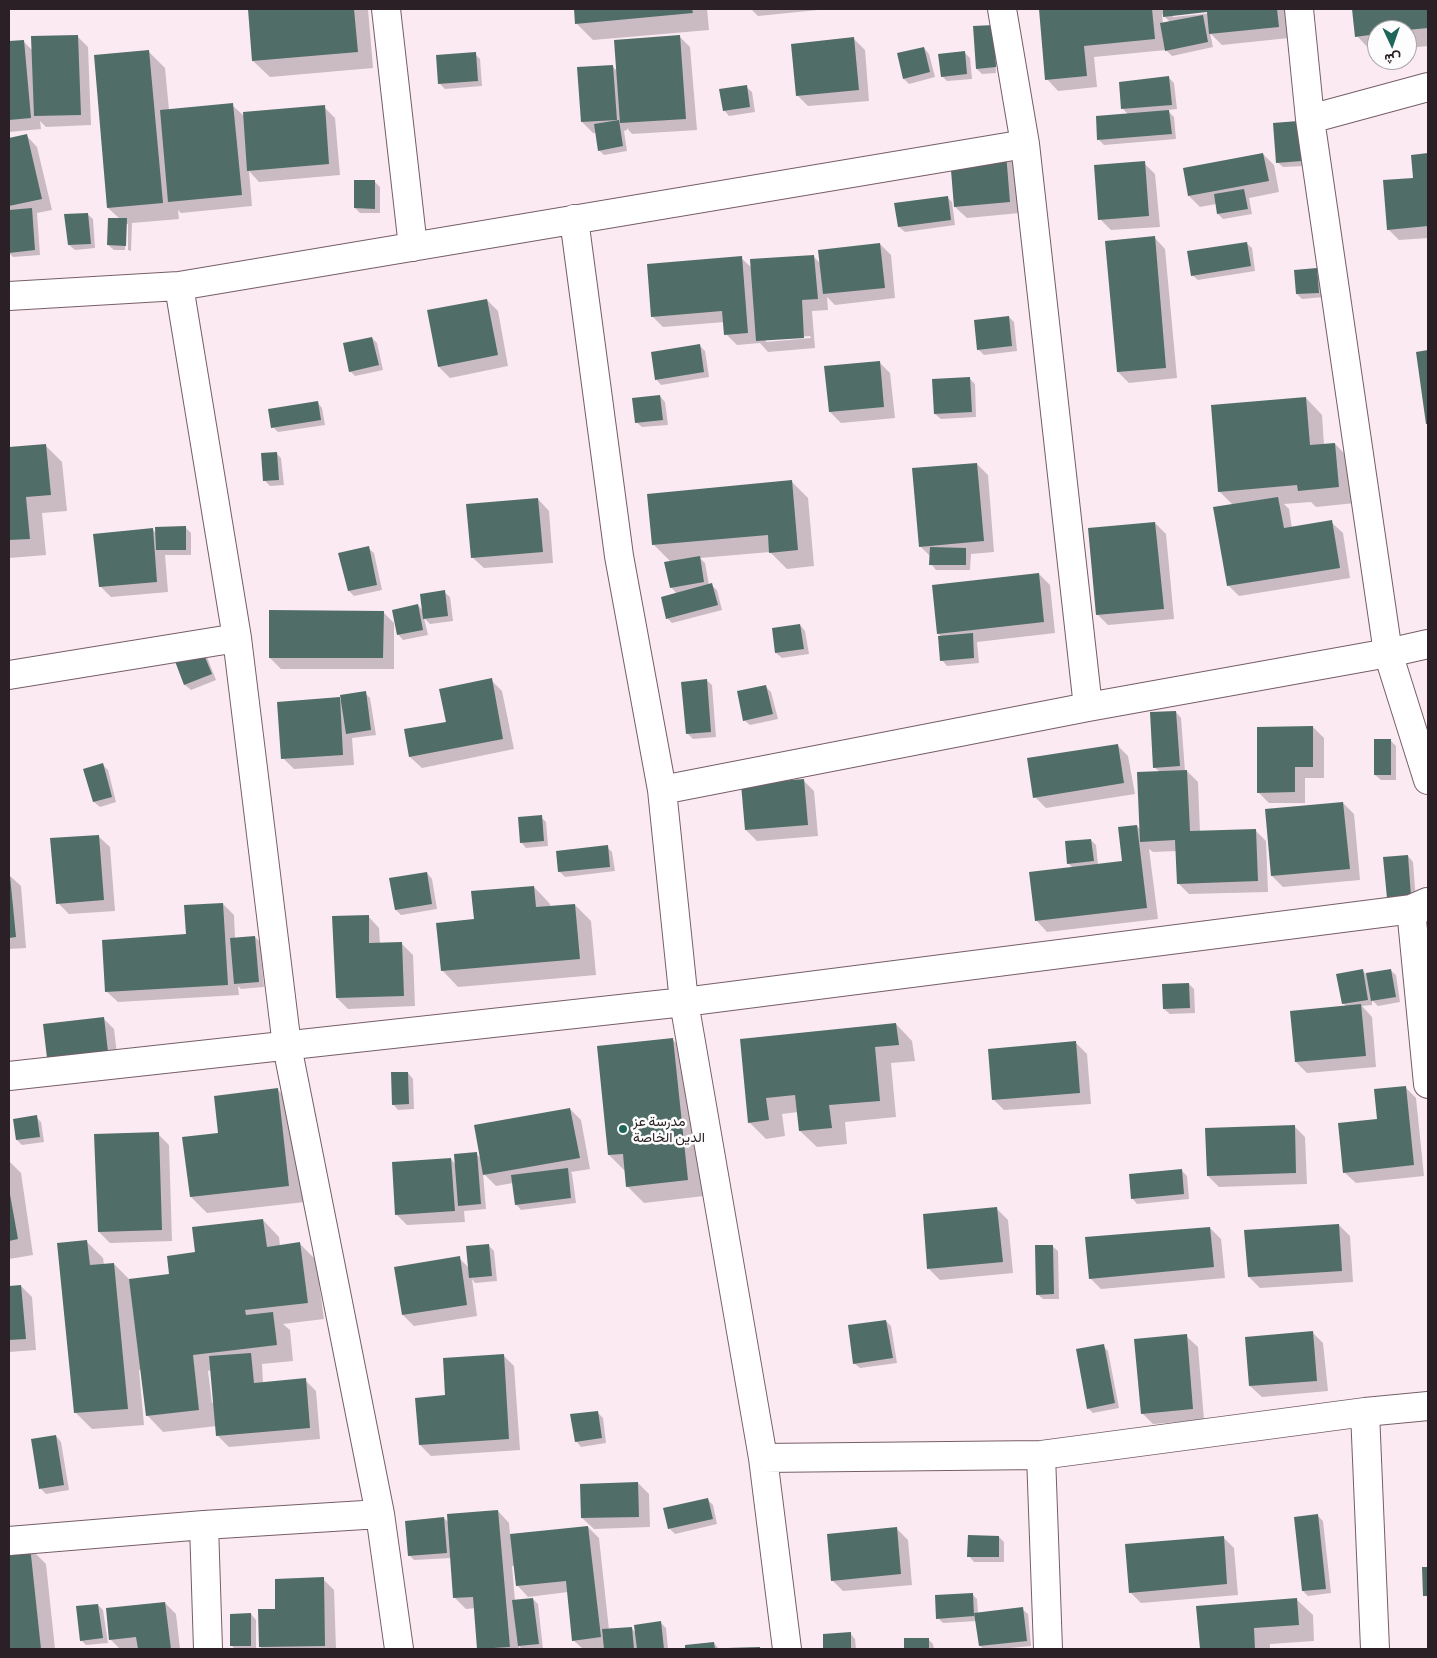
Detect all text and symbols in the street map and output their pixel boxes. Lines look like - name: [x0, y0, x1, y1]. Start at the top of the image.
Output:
- north arrow: [1367, 20, 1417, 70]
- text: ش: [1384, 51, 1402, 68]
- place label: مدرسة عز الدين الخاصة: [633, 1113, 705, 1146]
- marker: مدرسة عز الدين الخاصة: [617, 1123, 629, 1135]

